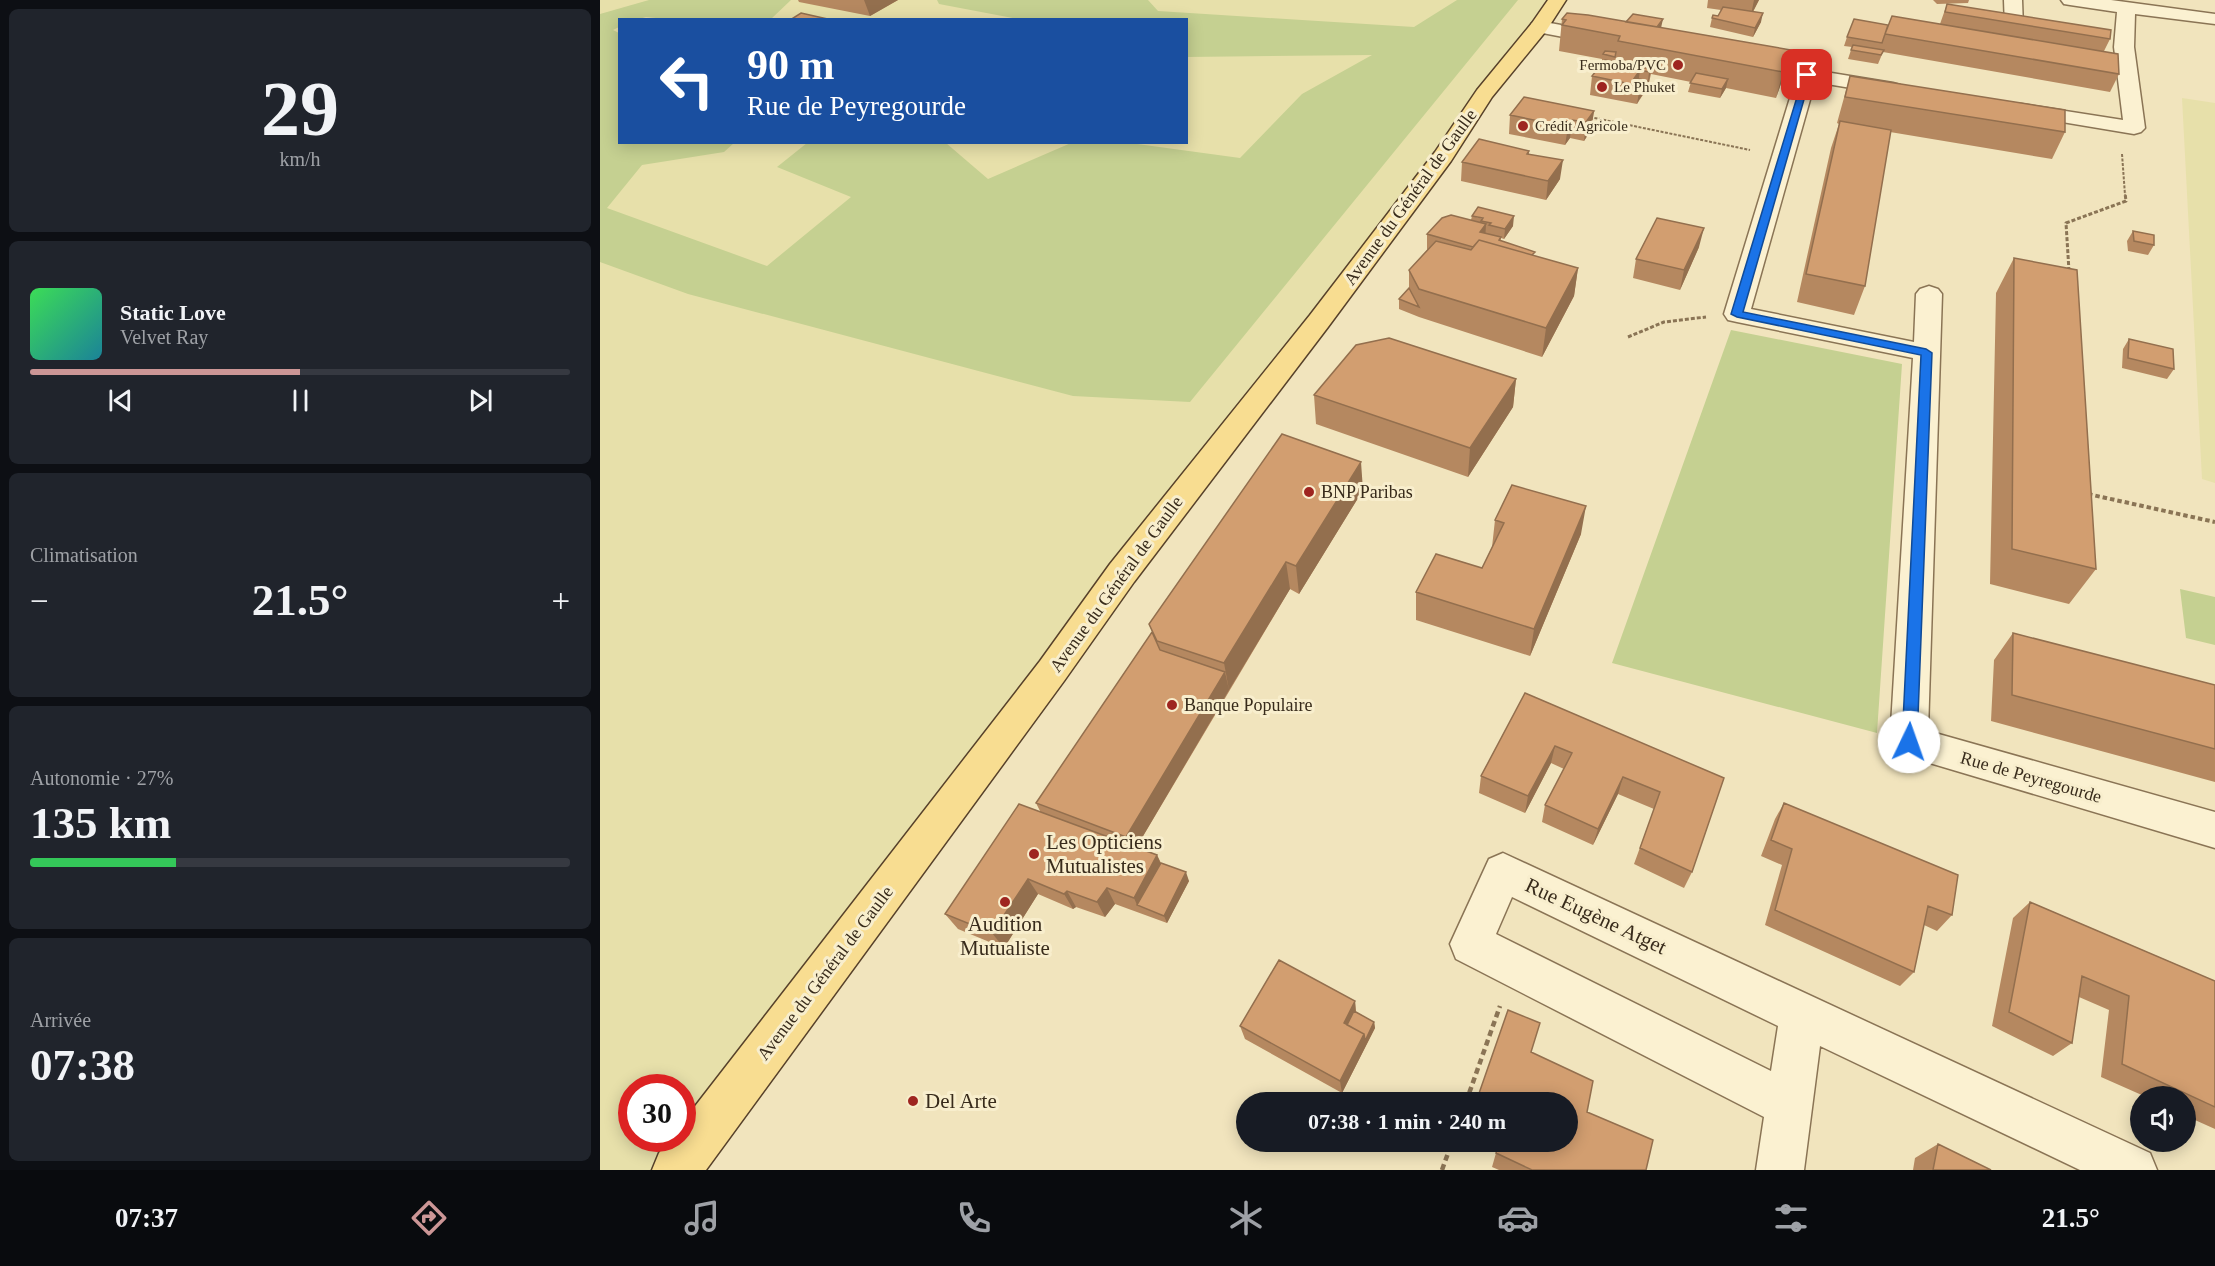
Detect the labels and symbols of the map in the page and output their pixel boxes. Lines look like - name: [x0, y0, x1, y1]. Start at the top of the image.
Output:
- pin: [1781, 49, 1832, 100]
- place label: Fermoba/PVC: [1579, 57, 1666, 73]
- marker: Fermoba/PVC: [1671, 58, 1685, 72]
- place label: Le Phuket: [1614, 79, 1676, 95]
- marker: Le Phuket: [1595, 80, 1609, 94]
- street label: Avenue du Général de Gaulle: [1339, 105, 1481, 289]
- place label: Crédit Agricole: [1535, 118, 1628, 134]
- marker: Crédit Agricole: [1516, 119, 1530, 133]
- place label: BNP Paribas: [1321, 482, 1413, 502]
- marker: BNP Paribas: [1302, 485, 1316, 499]
- street label: Avenue du Général de Gaulle: [1045, 492, 1187, 676]
- place label: Banque Populaire: [1184, 695, 1312, 715]
- marker: Banque Populaire: [1165, 698, 1179, 712]
- position arrow: [1877, 710, 1941, 774]
- street label: Rue de Peyregourde: [1958, 747, 2104, 807]
- place label: Les Opticiens Mutualistes: [1046, 830, 1162, 878]
- marker: Les Opticiens Mutualistes: [1027, 847, 1041, 861]
- street label: Rue Eugène Atget: [1522, 873, 1670, 959]
- street label: Avenue du Général de Gaulle: [753, 882, 897, 1064]
- marker: Audition Mutualiste: [998, 895, 1012, 909]
- place label: Audition Mutualiste: [960, 912, 1050, 960]
- speed limit sign: 30: [618, 1074, 696, 1152]
- place label: Del Arte: [925, 1089, 997, 1113]
- marker: Del Arte: [906, 1094, 920, 1108]

